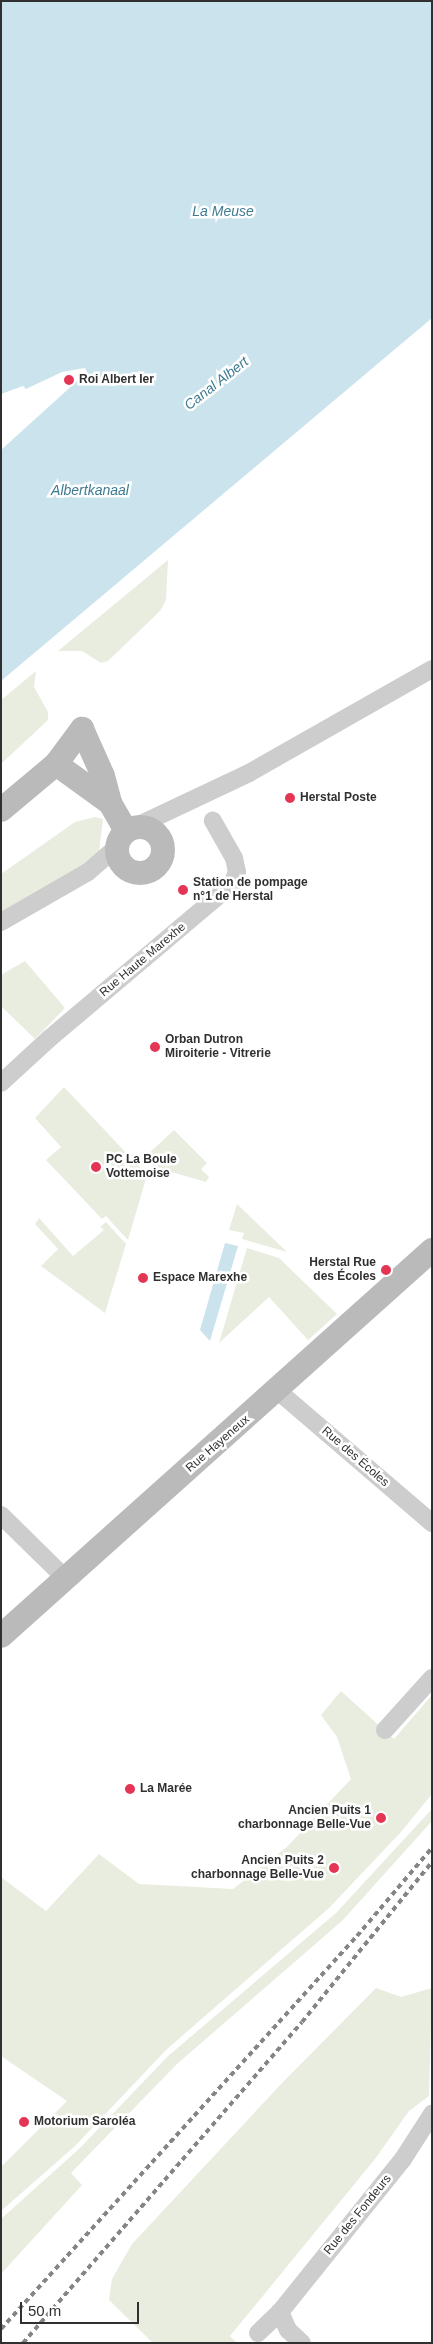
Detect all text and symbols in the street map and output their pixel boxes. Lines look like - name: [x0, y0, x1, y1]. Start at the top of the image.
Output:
- water label: La Meuse: [192, 203, 254, 219]
- water label: Canal Albert: [180, 353, 252, 413]
- place label: Roi Albert Ier: [79, 373, 154, 387]
- marker: Roi Albert Ier: [63, 374, 75, 386]
- water label: Albertkanaal: [51, 482, 129, 498]
- place label: Herstal Poste: [300, 791, 377, 805]
- marker: Herstal Poste: [284, 792, 296, 804]
- place label: Station de pompage n°1 de Herstal: [193, 876, 308, 904]
- marker: Station de pompage n°1 de Herstal: [177, 884, 189, 896]
- street label: Rue Haute Marexhe: [97, 920, 189, 1000]
- place label: Orban Dutron Miroiterie - Vitrerie: [165, 1033, 271, 1061]
- marker: Orban Dutron Miroiterie - Vitrerie: [149, 1041, 161, 1053]
- place label: PC La Boule Vottemoise: [106, 1153, 177, 1181]
- marker: PC La Boule Vottemoise: [90, 1161, 102, 1173]
- place label: Herstal Rue des Écoles: [309, 1256, 376, 1284]
- marker: Herstal Rue des Écoles: [380, 1264, 392, 1276]
- place label: Espace Marexhe: [153, 1271, 247, 1285]
- marker: Espace Marexhe: [137, 1272, 149, 1284]
- street label: Rue Hayeneux: [183, 1413, 253, 1475]
- street label: Rue des Écoles: [319, 1424, 391, 1490]
- place label: La Marée: [140, 1782, 192, 1796]
- marker: La Marée: [124, 1783, 136, 1795]
- place label: Ancien Puits 1 charbonnage Belle-Vue: [238, 1804, 371, 1832]
- marker: Ancien Puits 1 charbonnage Belle-Vue: [375, 1812, 387, 1824]
- place label: Ancien Puits 2 charbonnage Belle-Vue: [191, 1854, 324, 1882]
- marker: Ancien Puits 2 charbonnage Belle-Vue: [328, 1862, 340, 1874]
- place label: Motorium Saroléa: [34, 2115, 135, 2129]
- marker: Motorium Saroléa: [18, 2116, 30, 2128]
- street label: Rue des Fondeurs: [321, 2172, 395, 2258]
- scale bar: [22, 2292, 141, 2324]
- text: 50 m: [28, 2302, 61, 2319]

